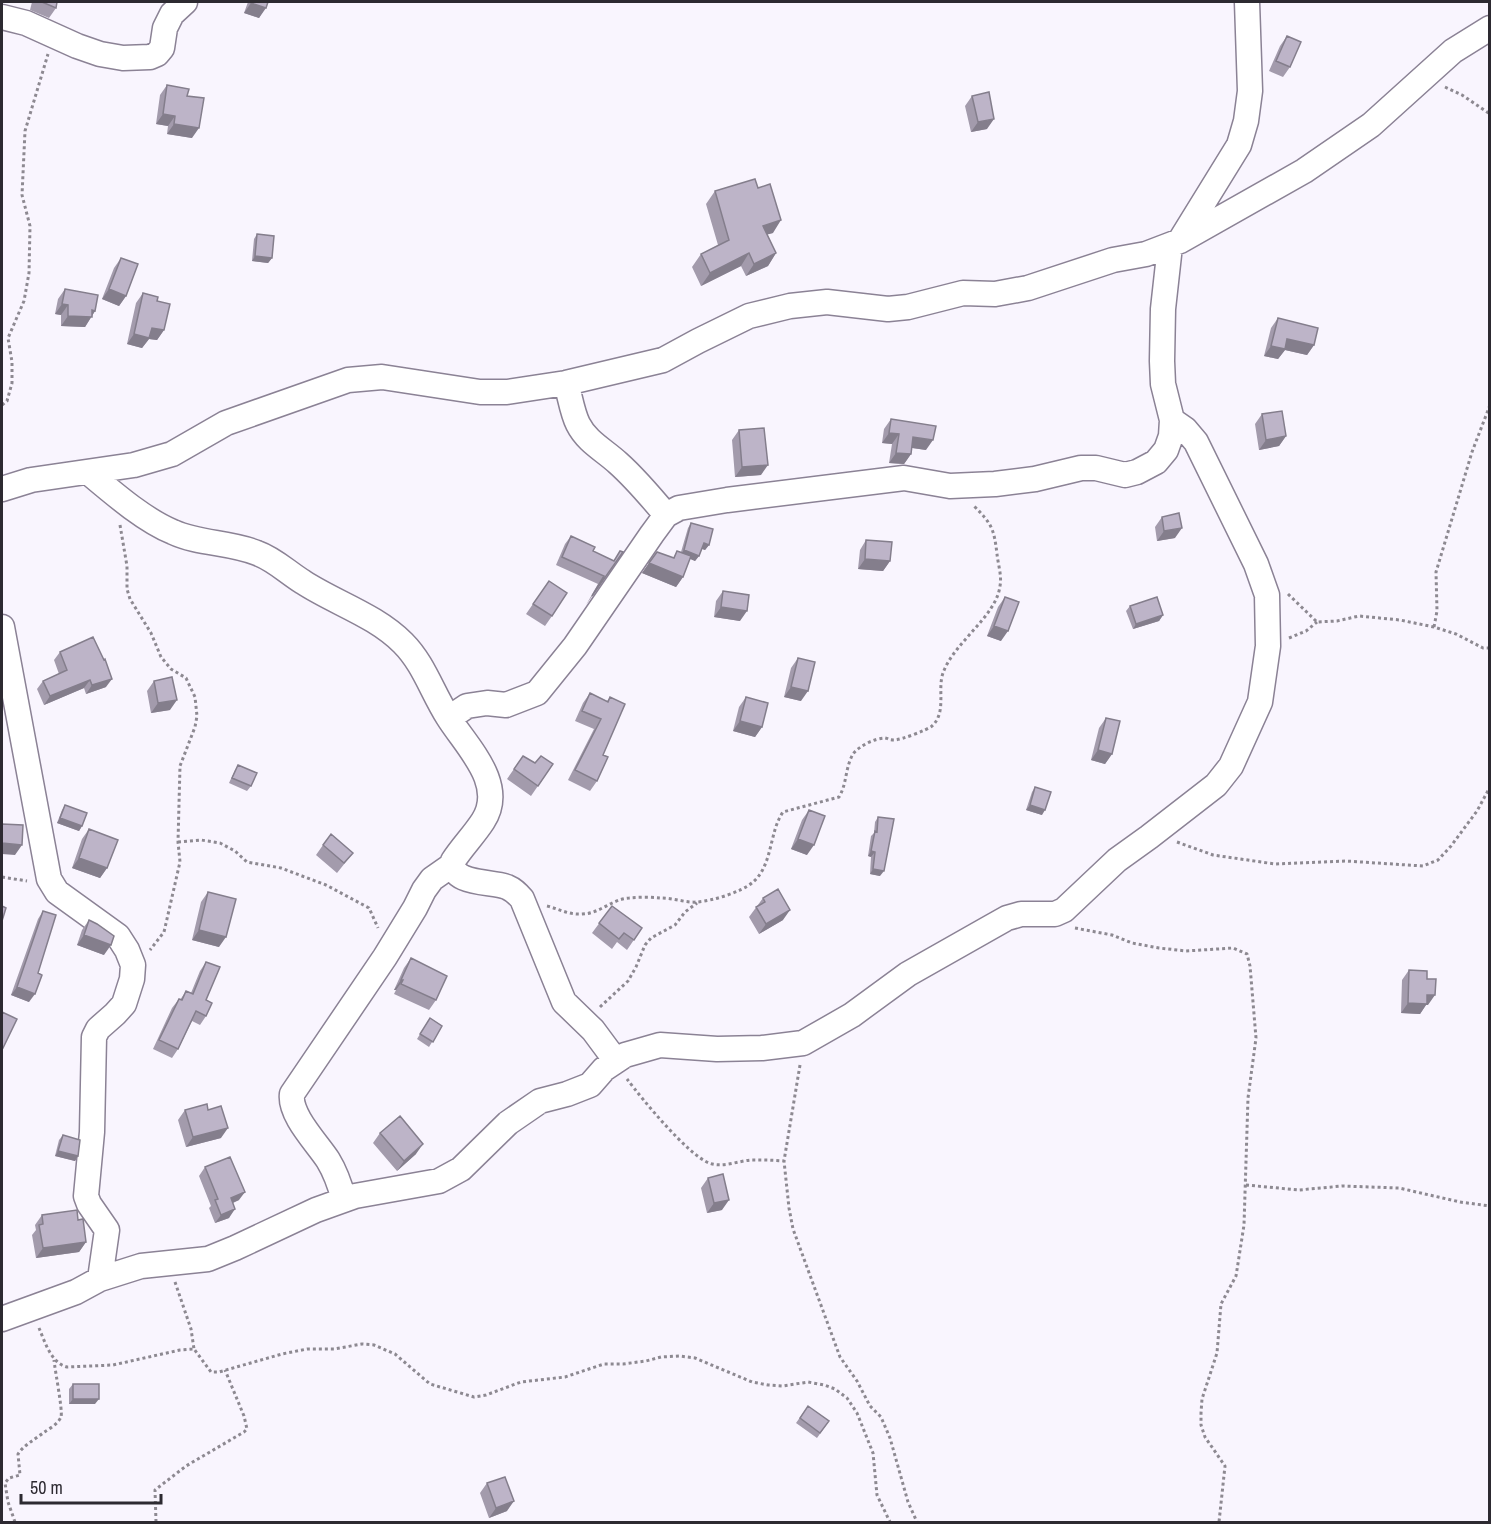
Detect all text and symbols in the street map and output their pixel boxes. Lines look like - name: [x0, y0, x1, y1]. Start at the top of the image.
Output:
- scale bar: [21, 1467, 160, 1505]
- text: 50 m: [30, 1475, 63, 1500]

